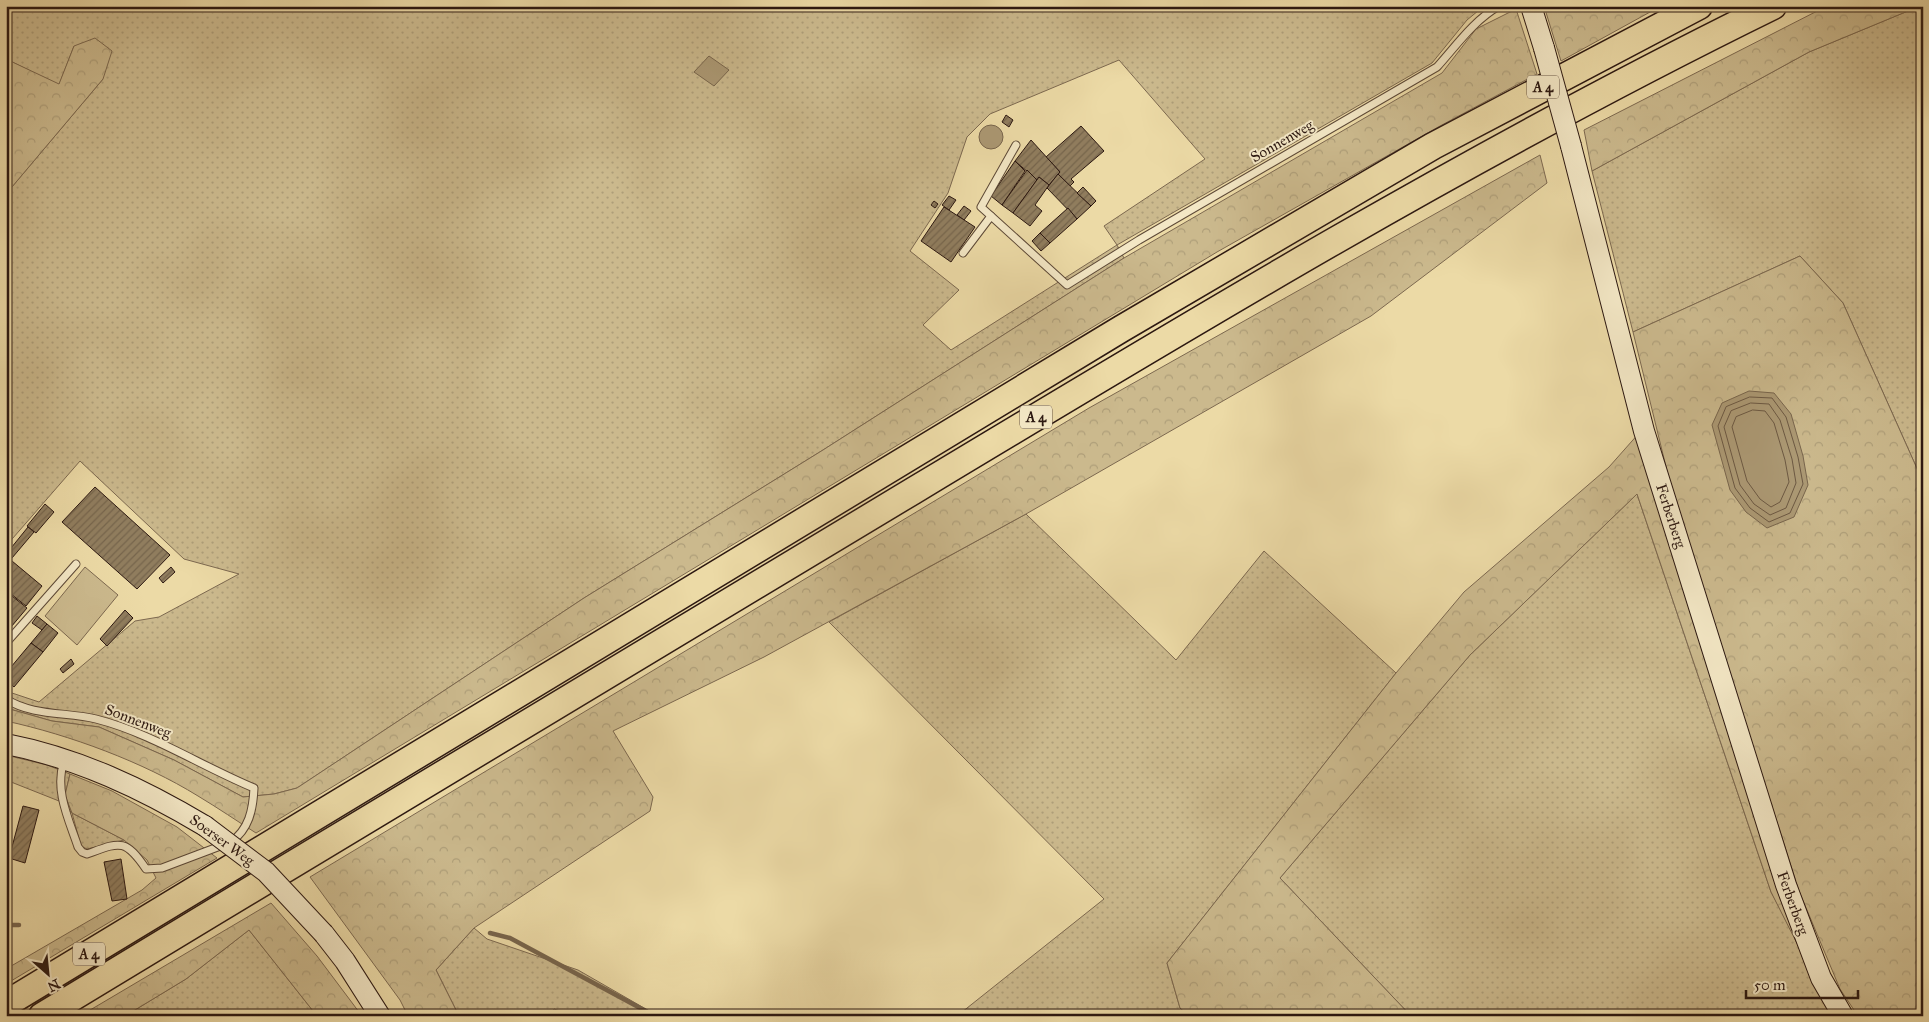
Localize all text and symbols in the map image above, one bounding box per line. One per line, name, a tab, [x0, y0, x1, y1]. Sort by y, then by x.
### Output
road number: A 4	[1527, 75, 1559, 98]
street label: Sonnenweg	[1247, 115, 1318, 166]
road number: A 4	[1020, 406, 1052, 428]
street label: Ferberberg	[1652, 482, 1690, 551]
street label: Sonnenweg	[102, 700, 175, 742]
street label: Soerser Weg	[186, 810, 259, 870]
street label: Ferberberg	[1773, 869, 1813, 938]
road number: A 4	[73, 942, 105, 966]
north arrow	[22, 950, 72, 1000]
scale bar	[1746, 967, 1859, 999]
text: N	[44, 975, 63, 995]
text: 50 m	[1754, 976, 1786, 994]

